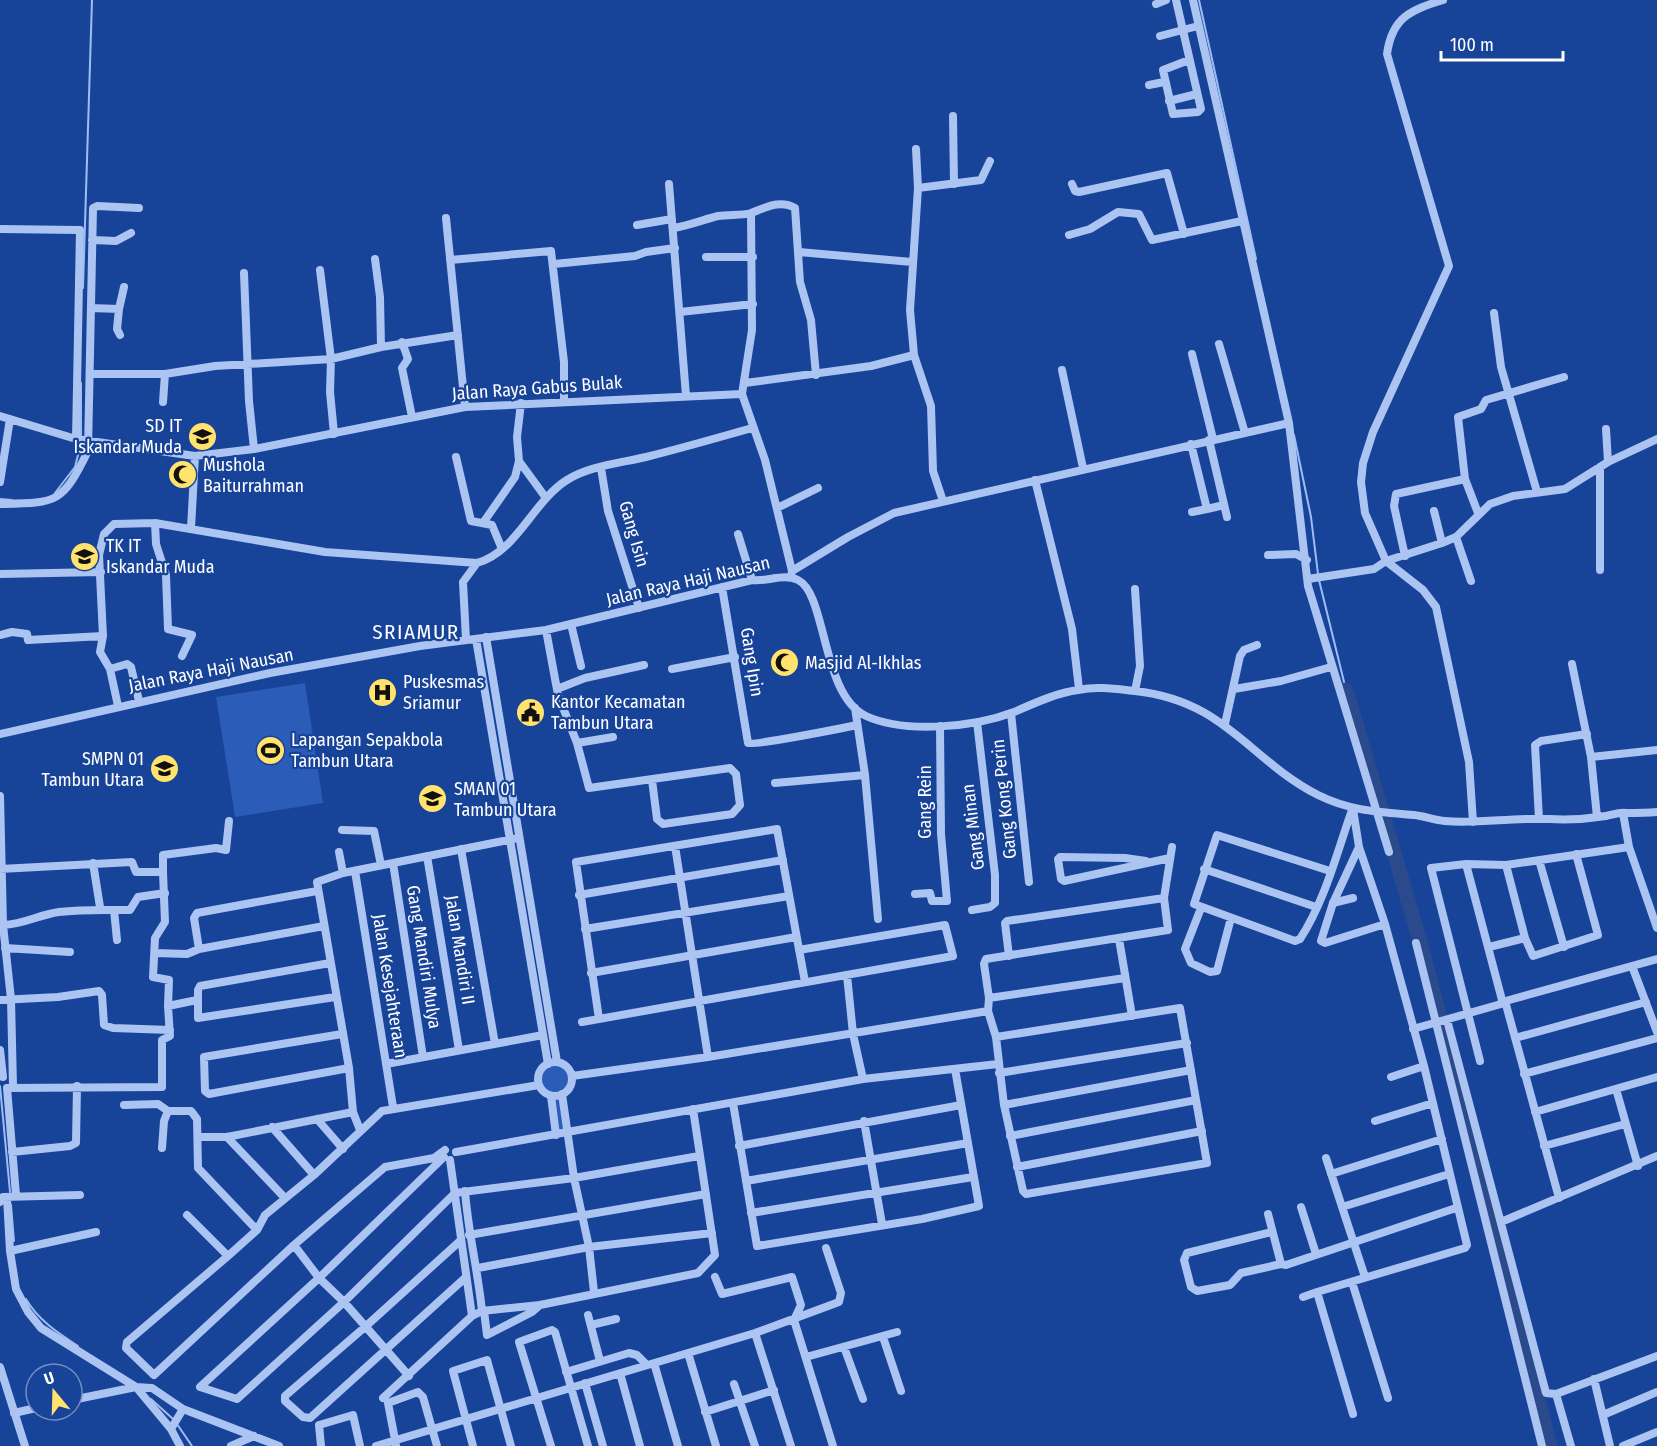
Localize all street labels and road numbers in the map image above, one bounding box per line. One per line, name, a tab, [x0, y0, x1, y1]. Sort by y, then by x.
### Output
street label: Jalan Raya Gabus Bulak	[451, 371, 624, 405]
street label: Gang Isin	[614, 498, 654, 570]
street label: Jalan Raya Haji Nausan	[604, 551, 772, 611]
street label: Gang Ipin	[736, 626, 768, 698]
street label: Jalan Raya Haji Nausan	[127, 643, 295, 697]
street label: Gang Kong Perin	[987, 738, 1021, 860]
street label: Gang Rein	[914, 765, 936, 839]
street label: Gang Minan	[957, 783, 989, 871]
street label: Gang Mandiri Mulya	[402, 884, 446, 1031]
street label: Jalan Mandiri II	[440, 894, 480, 1006]
street label: Jalan Kesejahteraan	[368, 912, 412, 1060]

